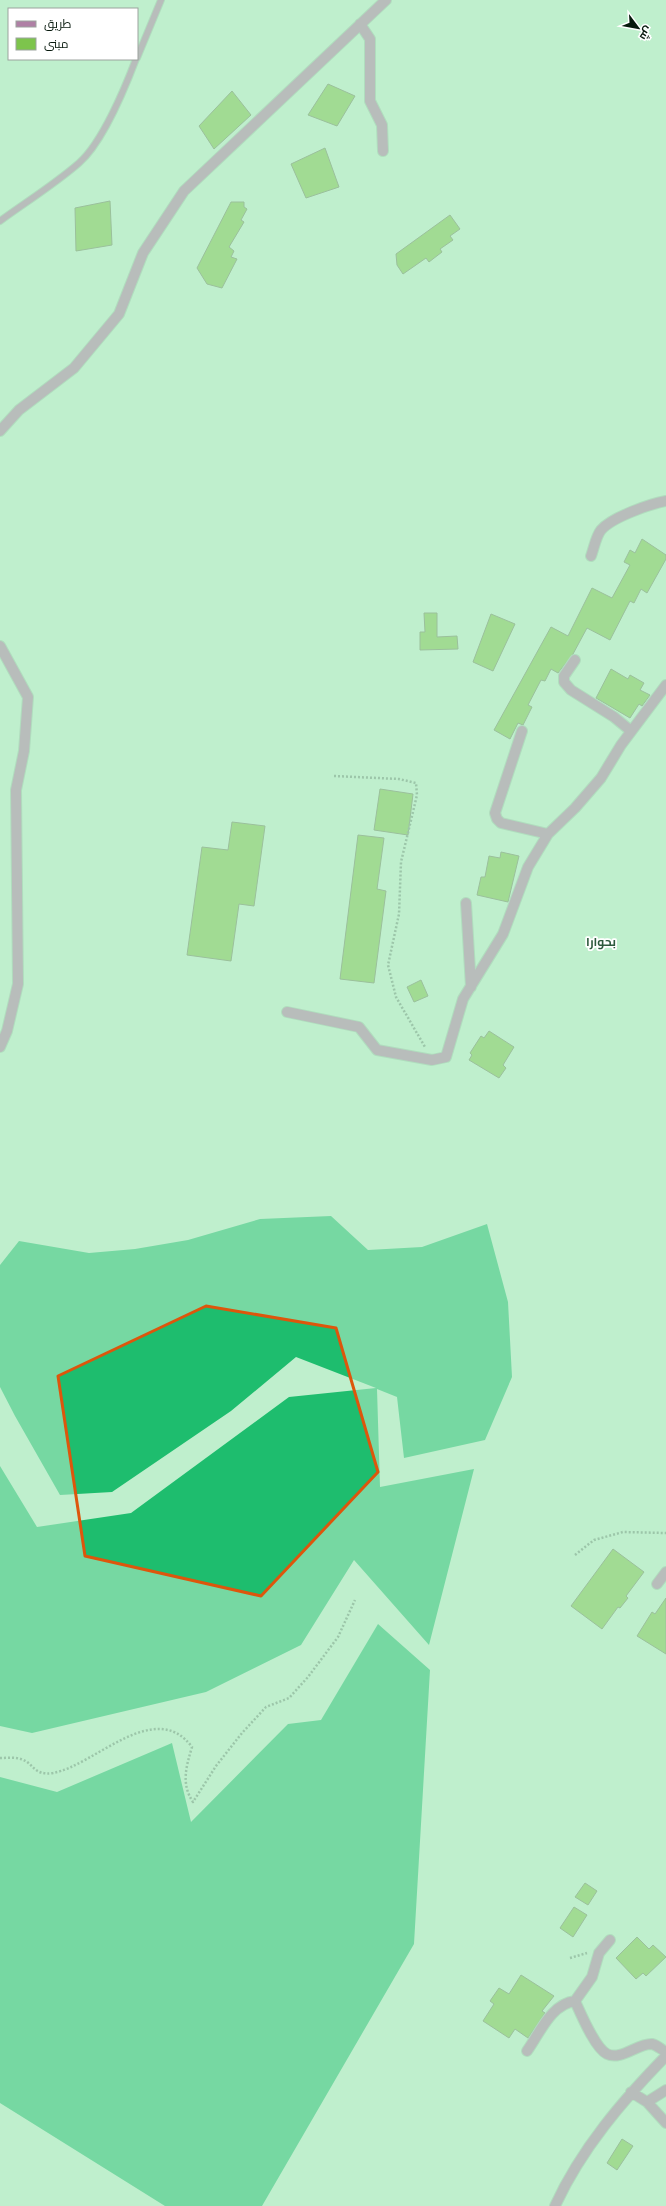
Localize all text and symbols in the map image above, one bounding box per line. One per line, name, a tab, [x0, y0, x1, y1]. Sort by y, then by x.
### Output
legend	[8, 8, 138, 60]
north arrow	[618, 8, 658, 48]
text: طريق	[44, 15, 72, 32]
text: ش	[637, 24, 657, 44]
text: مبنى	[44, 35, 69, 52]
district label: بحوارا	[586, 933, 616, 950]

